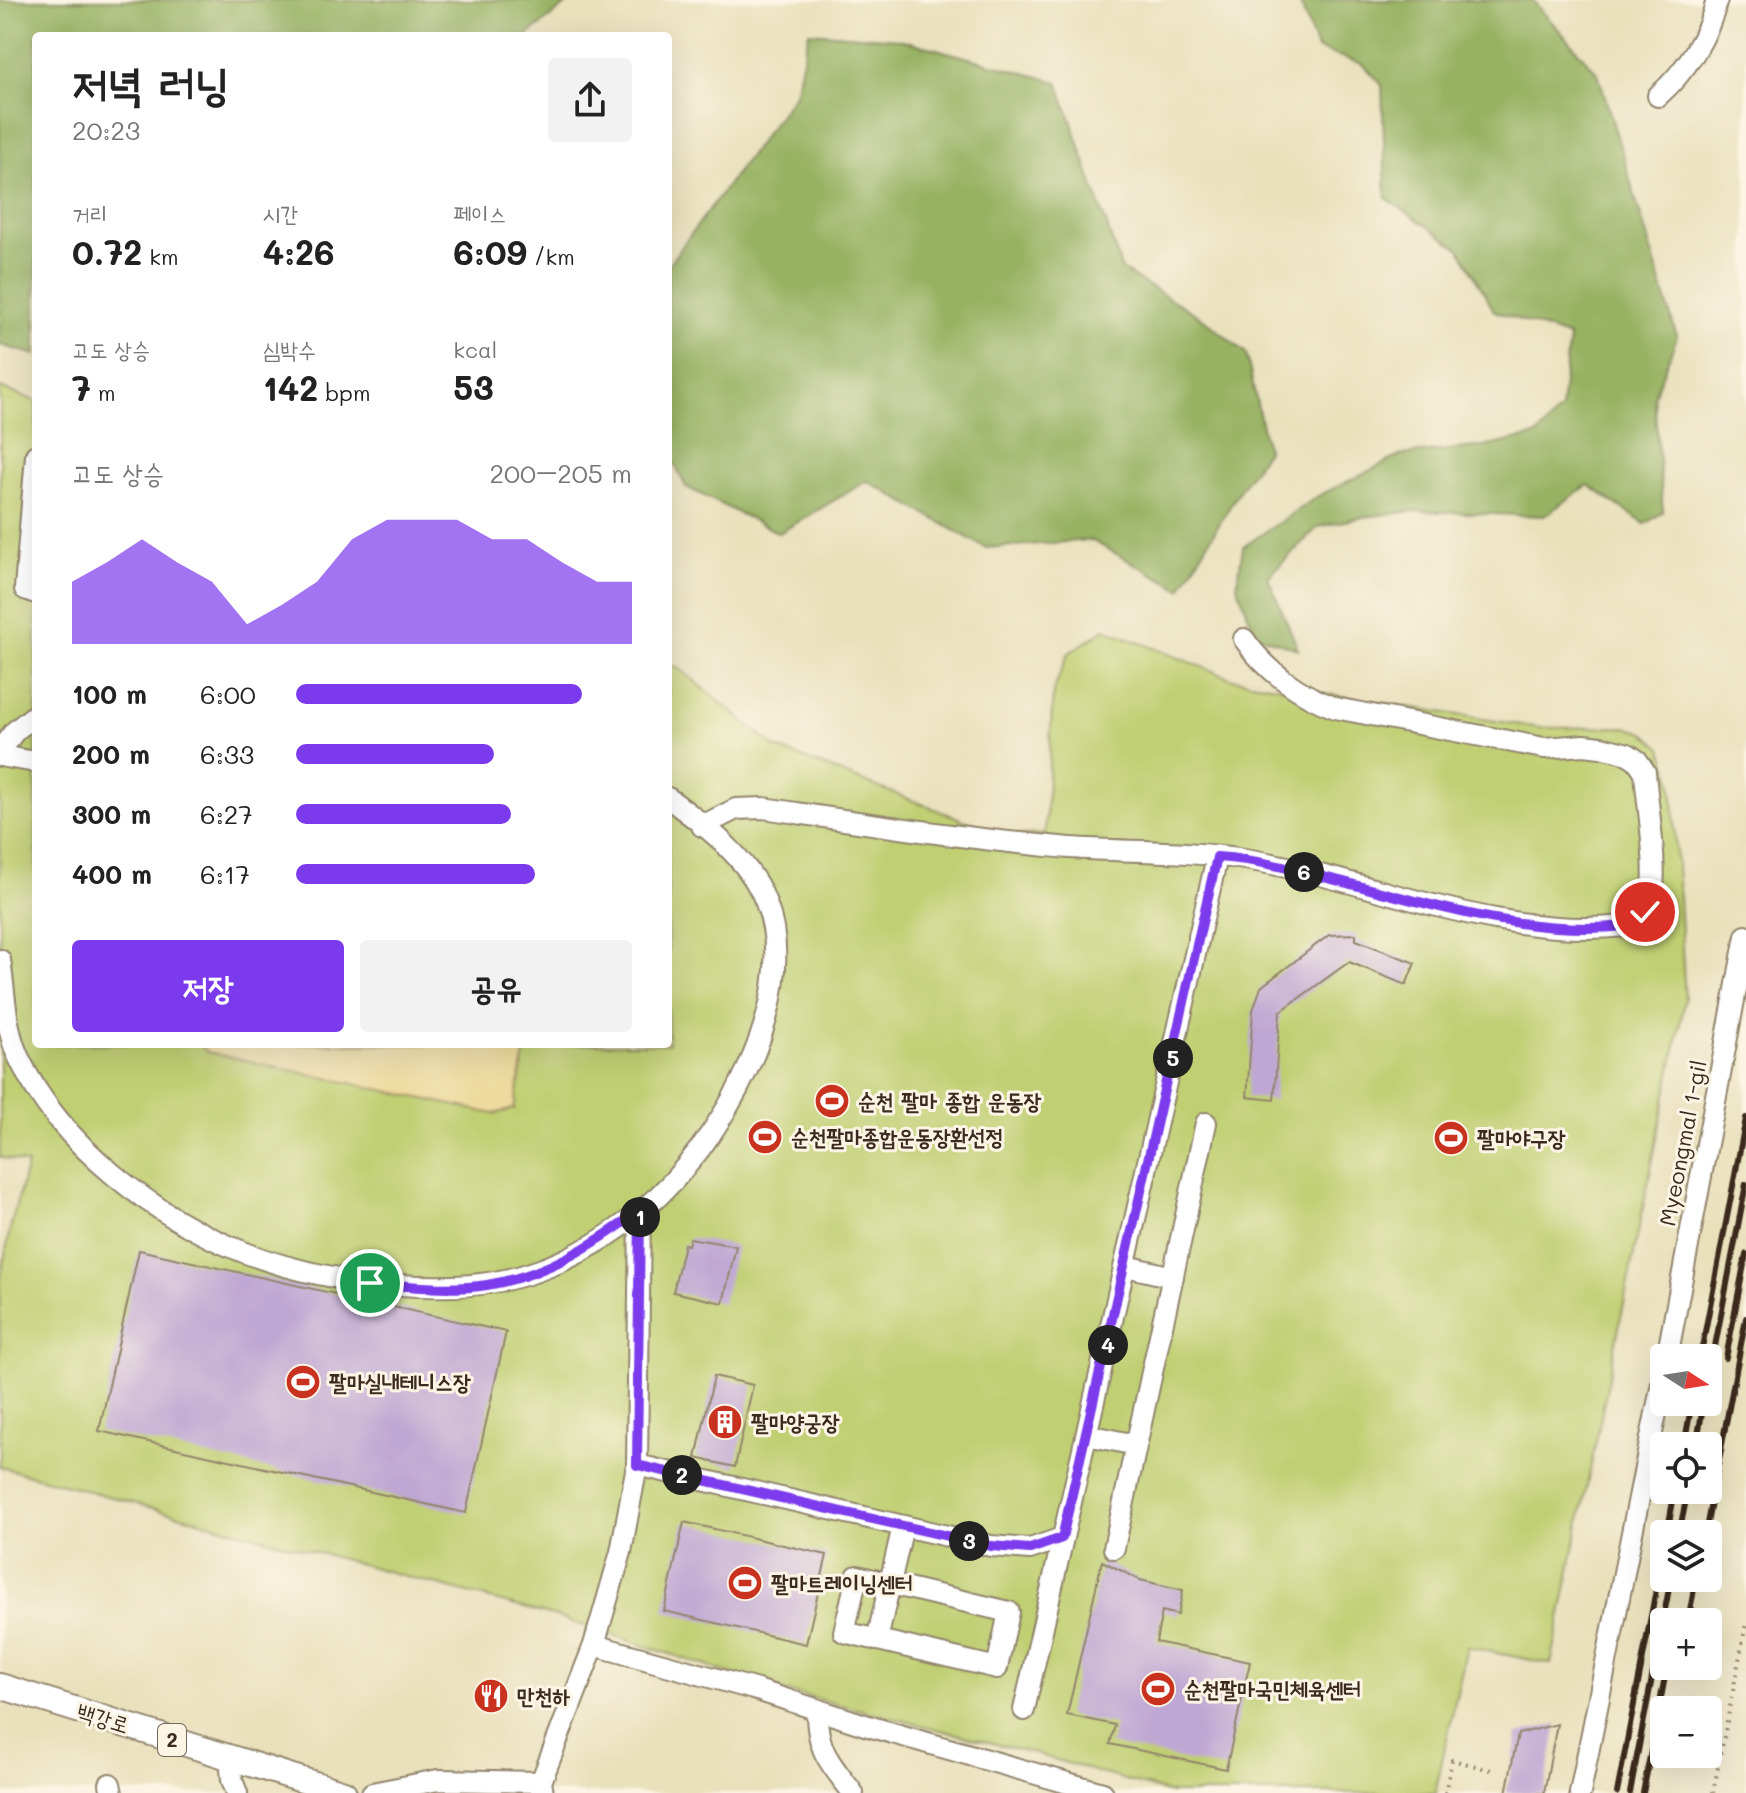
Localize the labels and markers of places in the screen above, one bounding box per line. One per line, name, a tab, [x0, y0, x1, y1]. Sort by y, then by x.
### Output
pin: 6	[1284, 852, 1324, 892]
pin	[1611, 878, 1679, 946]
pin: 5	[1153, 1038, 1193, 1078]
sports icon: 순천 팔마 종합 운동장	[813, 1082, 851, 1120]
place label: 순천 팔마 종합 운동장	[858, 1086, 1041, 1115]
sports icon: 순천팔마종합운동장환선정	[746, 1118, 784, 1156]
sports icon: 팔마야구장	[1432, 1119, 1470, 1157]
place label: 순천팔마종합운동장환선정	[791, 1122, 1003, 1151]
place label: 팔마야구장	[1477, 1123, 1566, 1152]
pin: 1	[620, 1197, 660, 1237]
pin	[336, 1249, 404, 1317]
pin: 4	[1088, 1325, 1128, 1365]
sports icon: 팔마실내테니스장	[284, 1363, 322, 1401]
place label: 팔마실내테니스장	[329, 1367, 471, 1396]
building icon: 팔마양궁장	[706, 1403, 744, 1441]
place label: 팔마양궁장	[751, 1407, 840, 1436]
pin: 2	[662, 1455, 702, 1495]
pin: 3	[949, 1521, 989, 1561]
sports icon: 팔마트레이닝센터	[726, 1564, 764, 1602]
place label: 팔마트레이닝센터	[771, 1568, 913, 1597]
sports icon: 순천팔마국민체육센터	[1139, 1670, 1177, 1708]
place label: 순천팔마국민체육센터	[1184, 1674, 1361, 1703]
restaurant icon: 만천하	[472, 1677, 510, 1715]
place label: 만천하	[517, 1681, 570, 1710]

